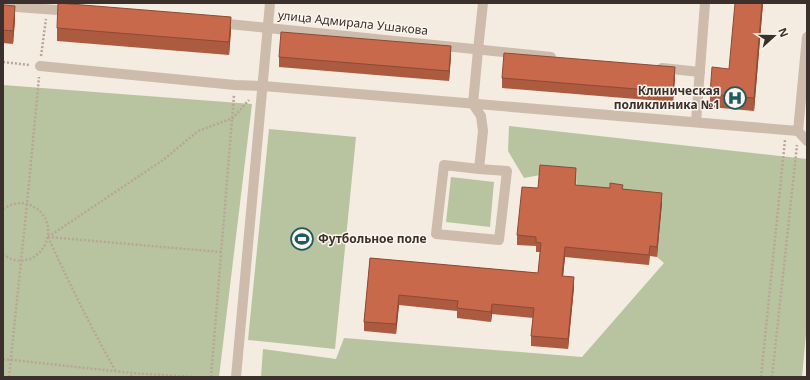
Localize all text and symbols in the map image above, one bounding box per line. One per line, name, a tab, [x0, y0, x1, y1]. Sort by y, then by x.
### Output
street label: улица Адмирала Ушакова	[277, 6, 429, 39]
north arrow	[754, 16, 794, 56]
text: N	[775, 25, 792, 39]
place label: Клиническая поликлиника №1	[614, 82, 720, 113]
hospital icon: Клиническая поликлиника №1	[722, 85, 748, 111]
sports icon: Футбольное поле	[289, 226, 315, 252]
place label: Футбольное поле	[318, 230, 426, 247]

